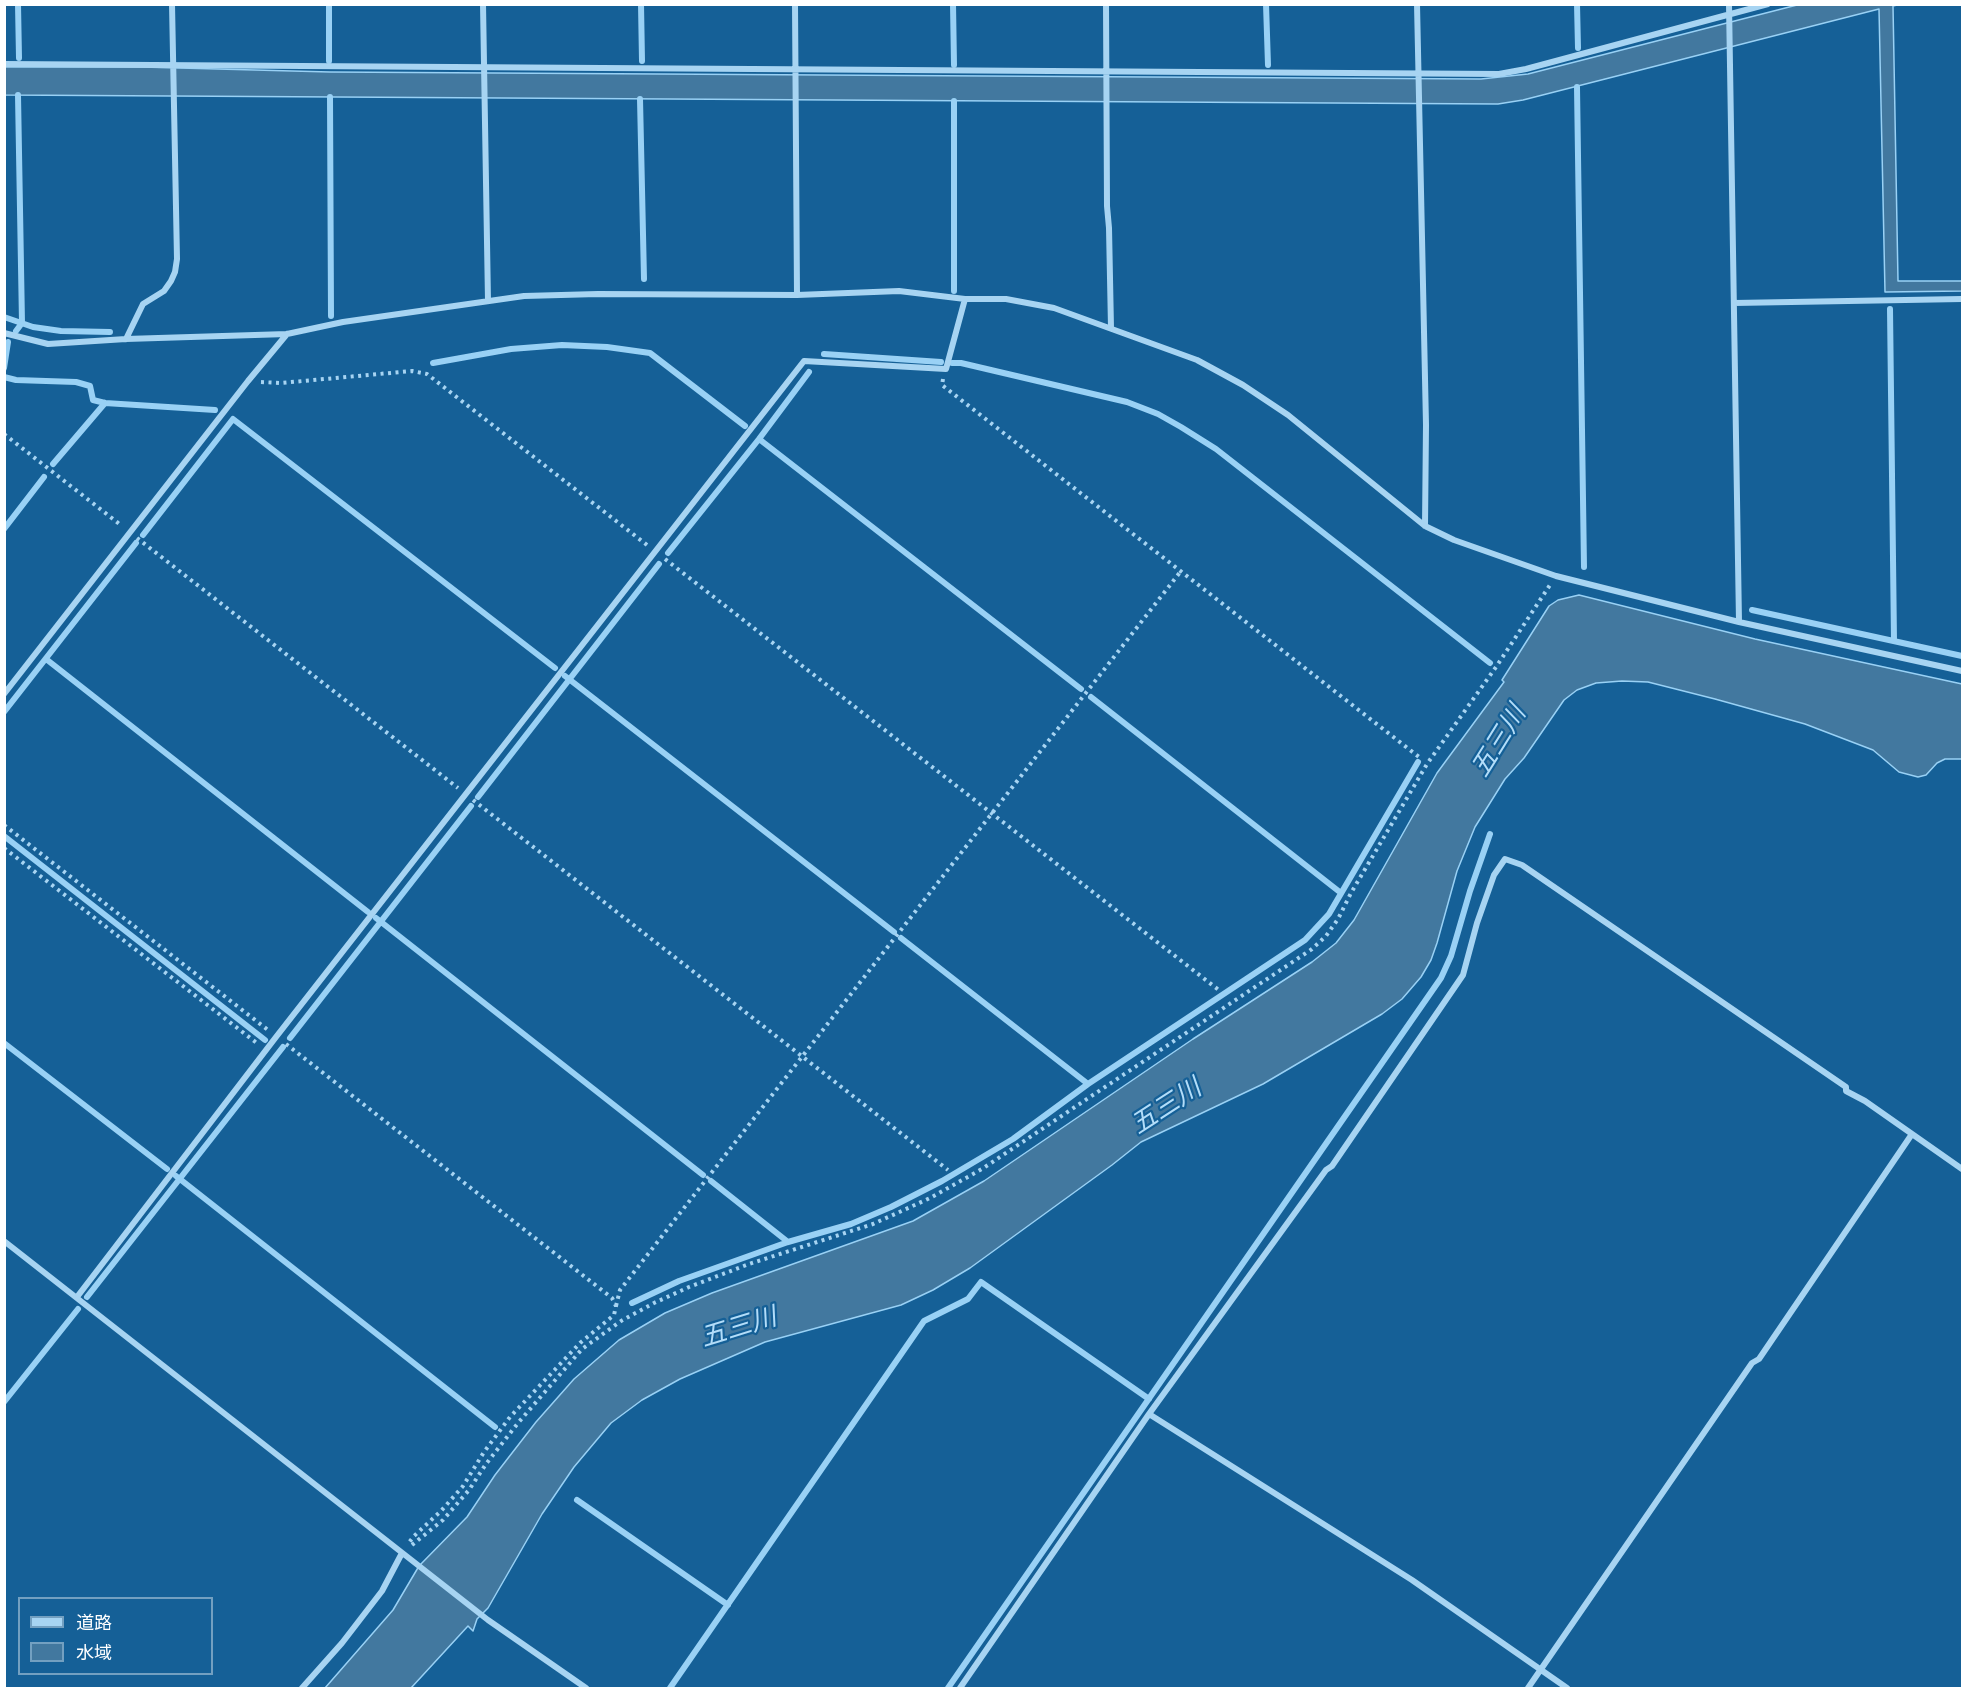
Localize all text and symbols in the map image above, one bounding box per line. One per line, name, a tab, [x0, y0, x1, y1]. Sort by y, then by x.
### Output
water label: 五三川	[1466, 701, 1534, 783]
water label: 五三川	[1126, 1074, 1208, 1142]
water label: 五三川	[697, 1303, 781, 1355]
legend	[18, 1597, 213, 1675]
text: 道路	[76, 1610, 112, 1636]
text: 水域	[76, 1640, 112, 1666]

